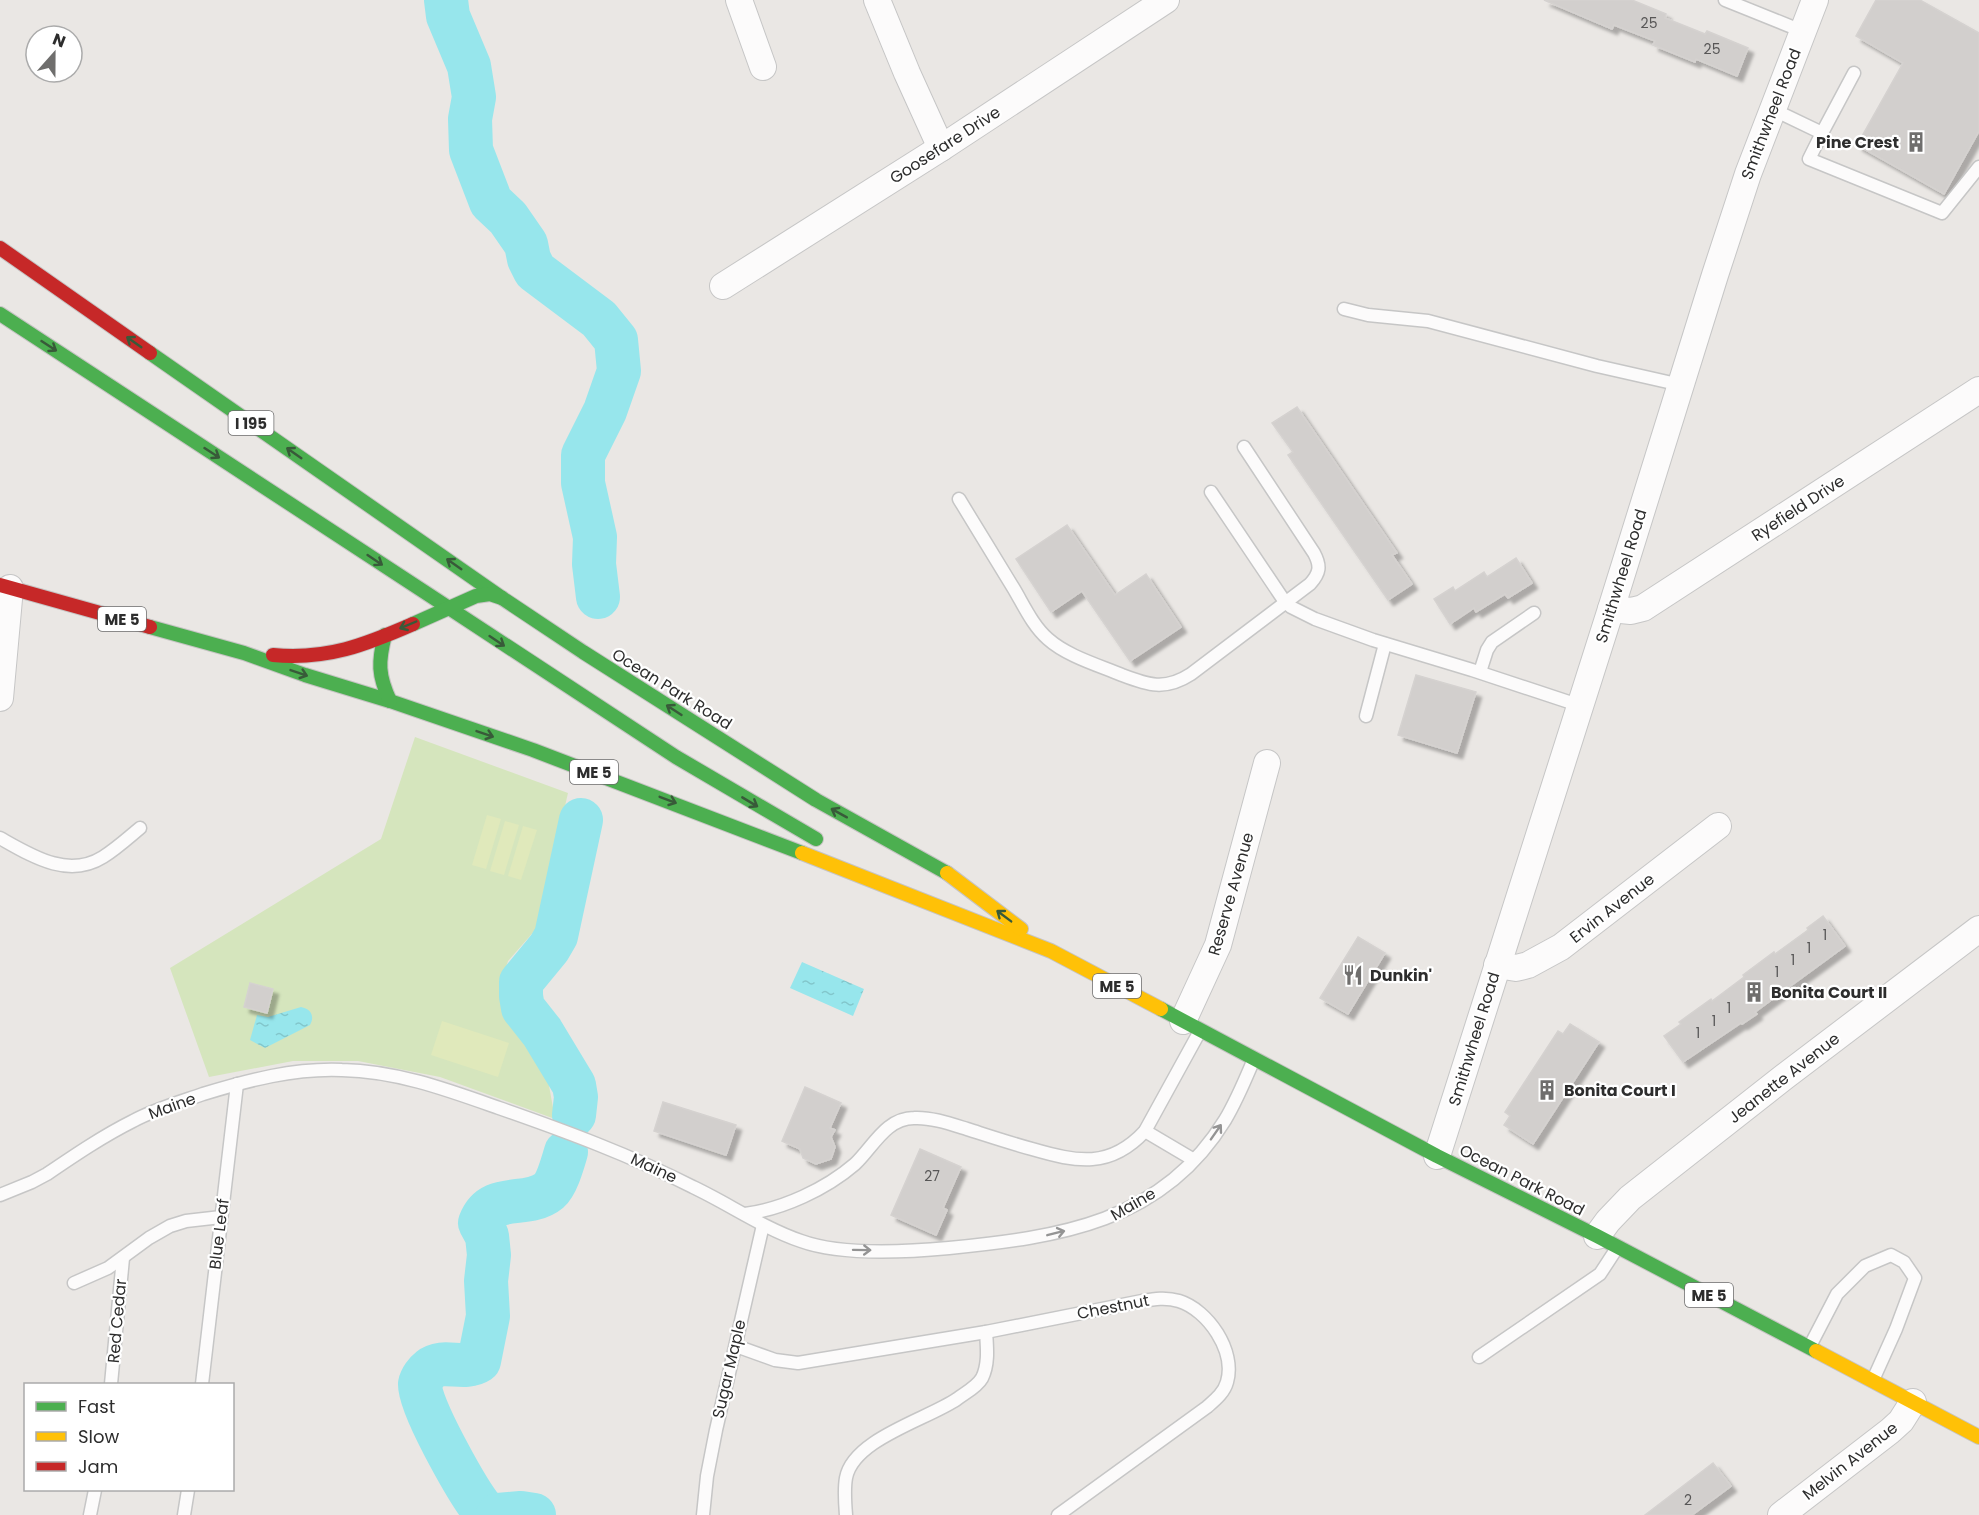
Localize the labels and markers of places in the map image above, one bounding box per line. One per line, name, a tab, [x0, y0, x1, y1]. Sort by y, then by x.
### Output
building icon: Pine Crest	[1904, 130, 1928, 154]
place label: Pine Crest	[1816, 131, 1899, 154]
restaurant icon: Dunkin'	[1341, 963, 1365, 987]
place label: Dunkin'	[1370, 964, 1432, 987]
building icon: Bonita Court II	[1742, 980, 1766, 1004]
place label: Bonita Court II	[1771, 981, 1887, 1004]
building icon: Bonita Court I	[1535, 1078, 1559, 1102]
place label: Bonita Court I	[1564, 1079, 1676, 1102]

